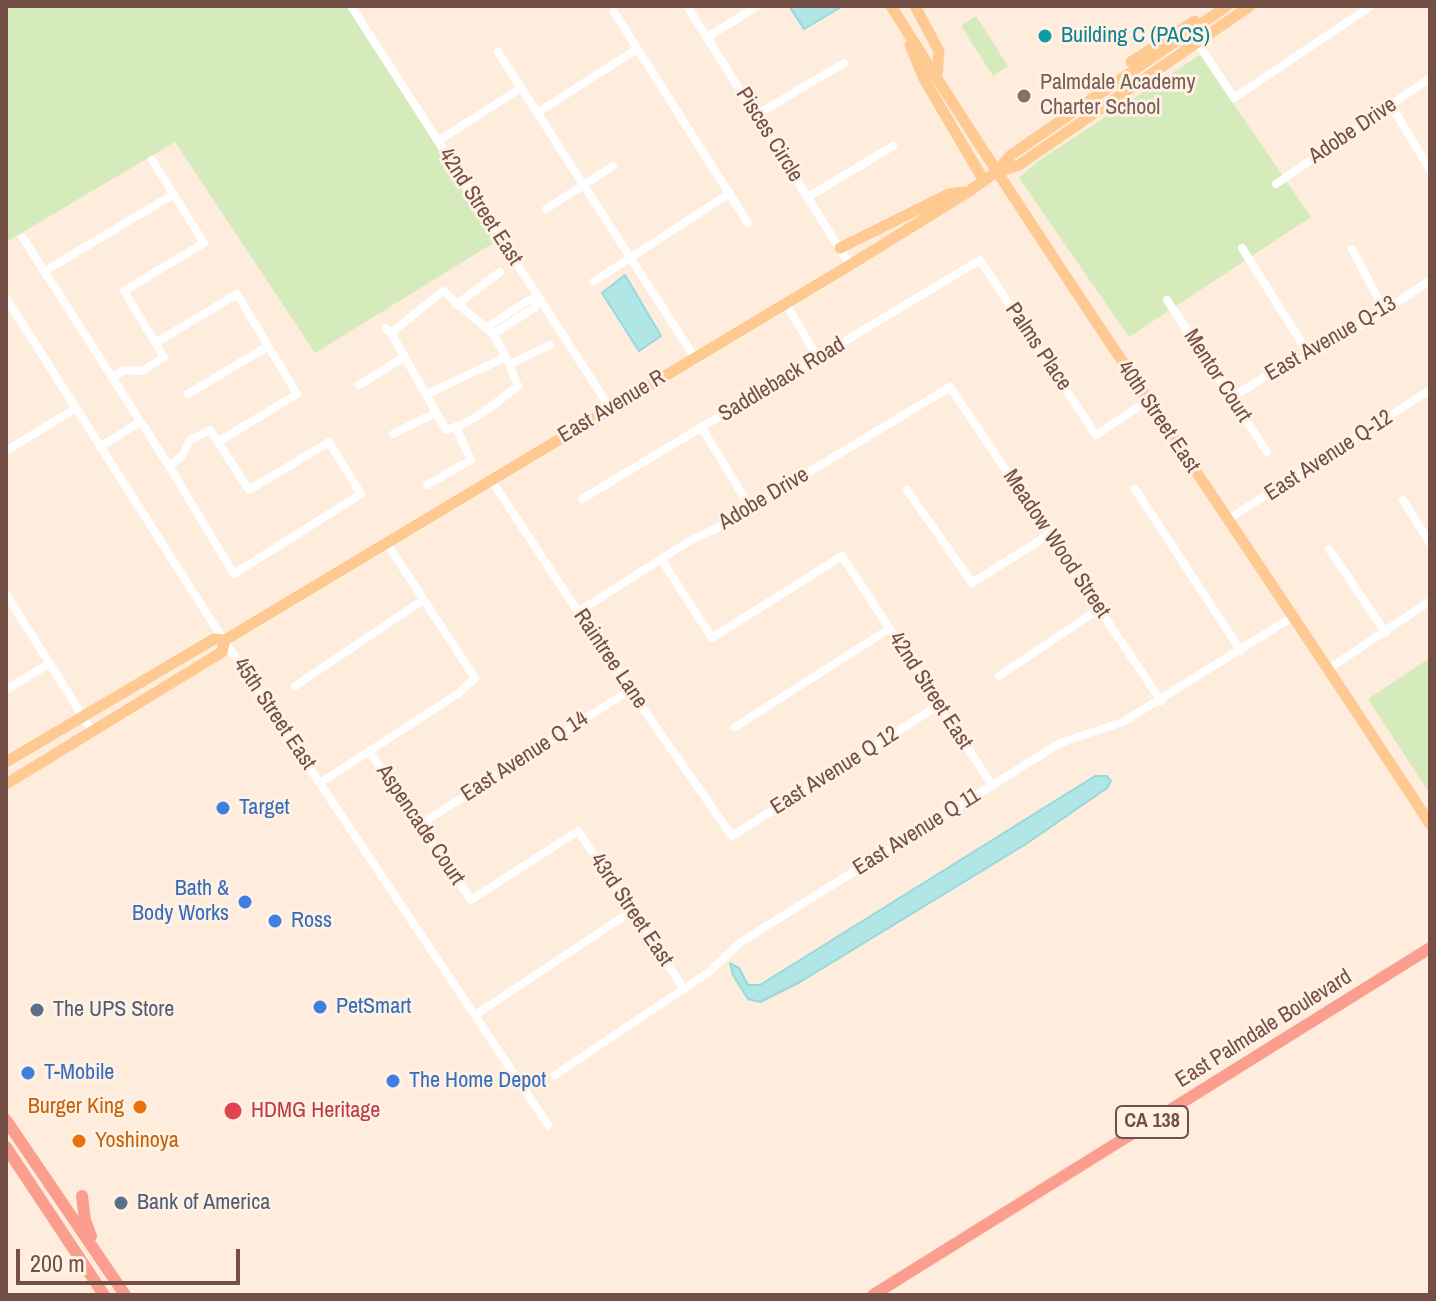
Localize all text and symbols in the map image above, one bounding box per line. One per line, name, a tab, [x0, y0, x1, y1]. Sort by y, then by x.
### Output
place label: Building C (PACS)	[1061, 23, 1210, 49]
marker: Building C (PACS)	[1036, 27, 1054, 45]
place label: Palmdale Academy Charter School	[1040, 70, 1195, 122]
street label: Pisces Circle	[730, 83, 808, 187]
marker: Palmdale Academy Charter School	[1015, 87, 1033, 105]
street label: Adobe Drive	[1304, 92, 1402, 170]
street label: 42nd Street East	[432, 143, 528, 271]
street label: East Avenue Q-13	[1261, 291, 1401, 387]
street label: Palms Place	[999, 298, 1077, 396]
street label: Mentor Court	[1177, 325, 1257, 427]
street label: Saddleback Road	[714, 332, 850, 428]
street label: 40th Street East	[1111, 356, 1205, 478]
street label: East Avenue R	[554, 365, 670, 449]
street label: East Avenue Q-12	[1260, 405, 1398, 507]
street label: Adobe Drive	[714, 462, 814, 536]
street label: Meadow Wood Street	[997, 465, 1115, 623]
street label: Raintree Lane	[567, 604, 653, 714]
street label: 42nd Street East	[882, 627, 978, 755]
street label: 45th Street East	[227, 653, 321, 775]
street label: East Avenue Q 14	[457, 706, 593, 808]
street label: East Avenue Q 12	[766, 721, 904, 821]
street label: Aspencade Court	[370, 760, 470, 890]
street label: East Avenue Q 11	[849, 782, 985, 882]
place label: Target	[239, 795, 289, 821]
marker: Target	[214, 799, 232, 817]
street label: 43rd Street East	[584, 849, 678, 971]
place label: Bath & Body Works	[132, 876, 229, 928]
marker: Bath & Body Works	[236, 893, 254, 911]
place label: Ross	[291, 908, 332, 934]
marker: Ross	[266, 912, 284, 930]
street label: East Palmdale Boulevard	[1171, 964, 1357, 1094]
place label: PetSmart	[336, 994, 411, 1020]
place label: The UPS Store	[53, 997, 174, 1023]
marker: PetSmart	[311, 998, 329, 1016]
marker: The UPS Store	[28, 1001, 46, 1019]
place label: T-Mobile	[44, 1060, 114, 1086]
marker: T-Mobile	[19, 1064, 37, 1082]
place label: The Home Depot	[409, 1068, 546, 1094]
marker: The Home Depot	[384, 1072, 402, 1090]
place label: Burger King	[28, 1094, 124, 1120]
marker: Burger King	[131, 1098, 149, 1116]
place label: HDMG Heritage	[251, 1098, 380, 1124]
marker: HDMG Heritage	[222, 1100, 244, 1122]
road number: CA 138	[1116, 1106, 1188, 1138]
place label: Yoshinoya	[95, 1128, 179, 1154]
marker: Yoshinoya	[70, 1132, 88, 1150]
place label: Bank of America	[137, 1190, 270, 1216]
marker: Bank of America	[112, 1194, 130, 1212]
scale bar	[20, 1233, 244, 1283]
text: 200 m	[30, 1247, 85, 1279]

